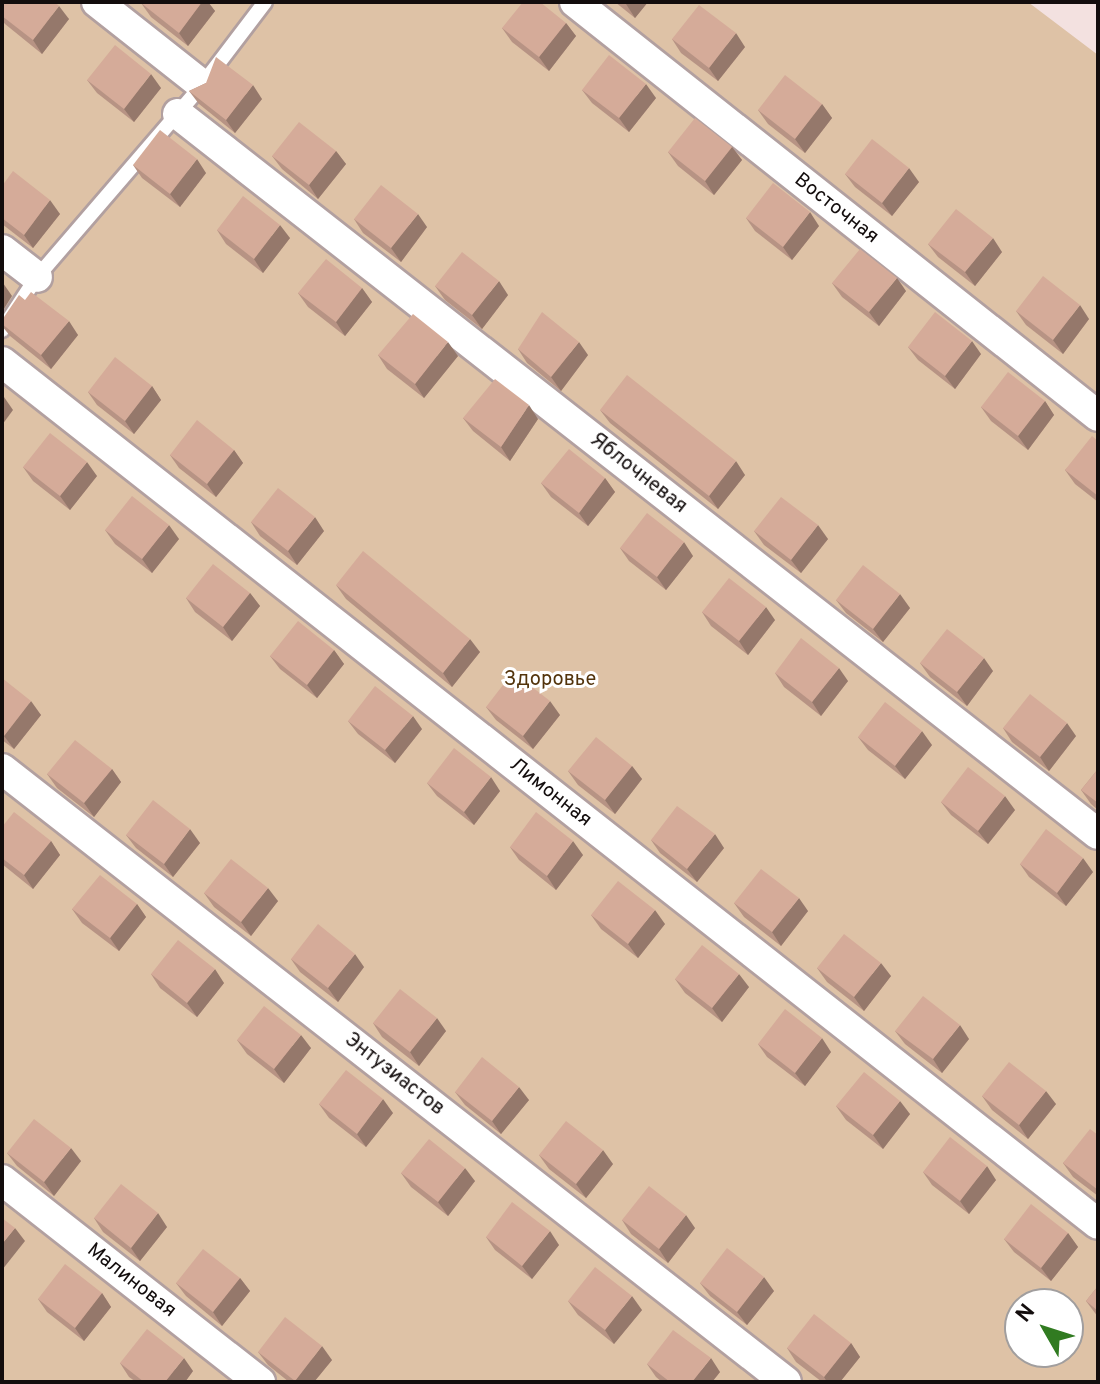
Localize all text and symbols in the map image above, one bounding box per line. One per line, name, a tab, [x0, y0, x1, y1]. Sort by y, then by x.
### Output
street label: Восточная	[789, 169, 883, 249]
street label: Яблочневая	[585, 429, 691, 519]
park label: Здоровье	[504, 668, 596, 692]
street label: Лимонная	[504, 753, 596, 833]
street label: Энтузиастов	[339, 1029, 449, 1121]
street label: Малиновая	[82, 1239, 180, 1323]
north arrow	[1004, 1288, 1084, 1368]
text: N	[1011, 1299, 1042, 1328]

